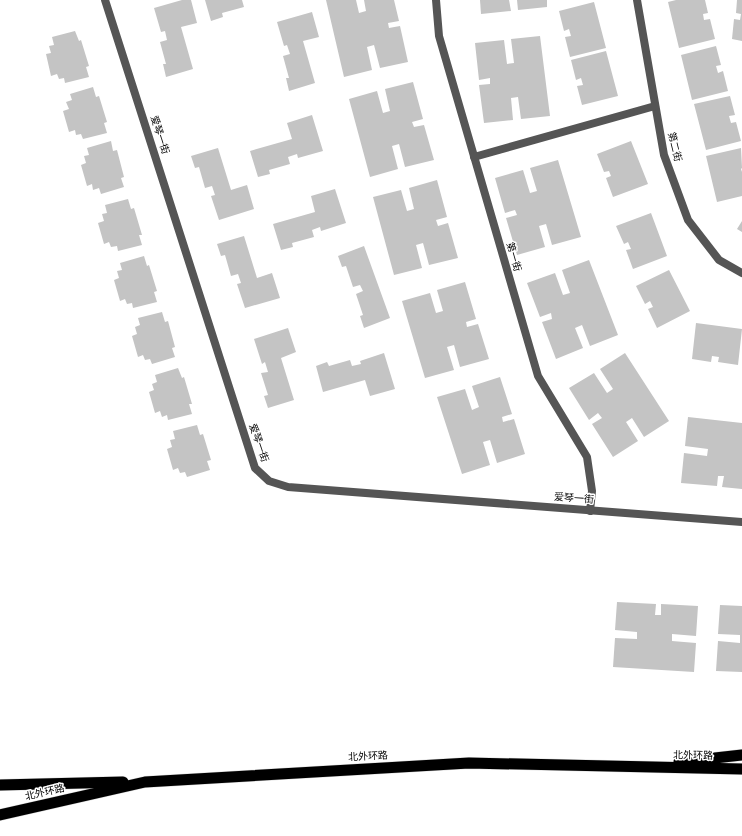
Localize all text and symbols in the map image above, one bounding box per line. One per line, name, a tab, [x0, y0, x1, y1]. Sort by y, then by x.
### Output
street label: 爱琴一街	[147, 114, 171, 156]
street label: 第二街	[664, 131, 684, 163]
street label: 第一街	[503, 241, 523, 273]
street label: 爱琴一街	[245, 422, 271, 464]
street label: 爱琴一街	[554, 491, 594, 507]
street label: 北外环路	[348, 749, 388, 765]
street label: 北外环路	[673, 749, 713, 763]
street label: 北外环路	[24, 782, 66, 804]

